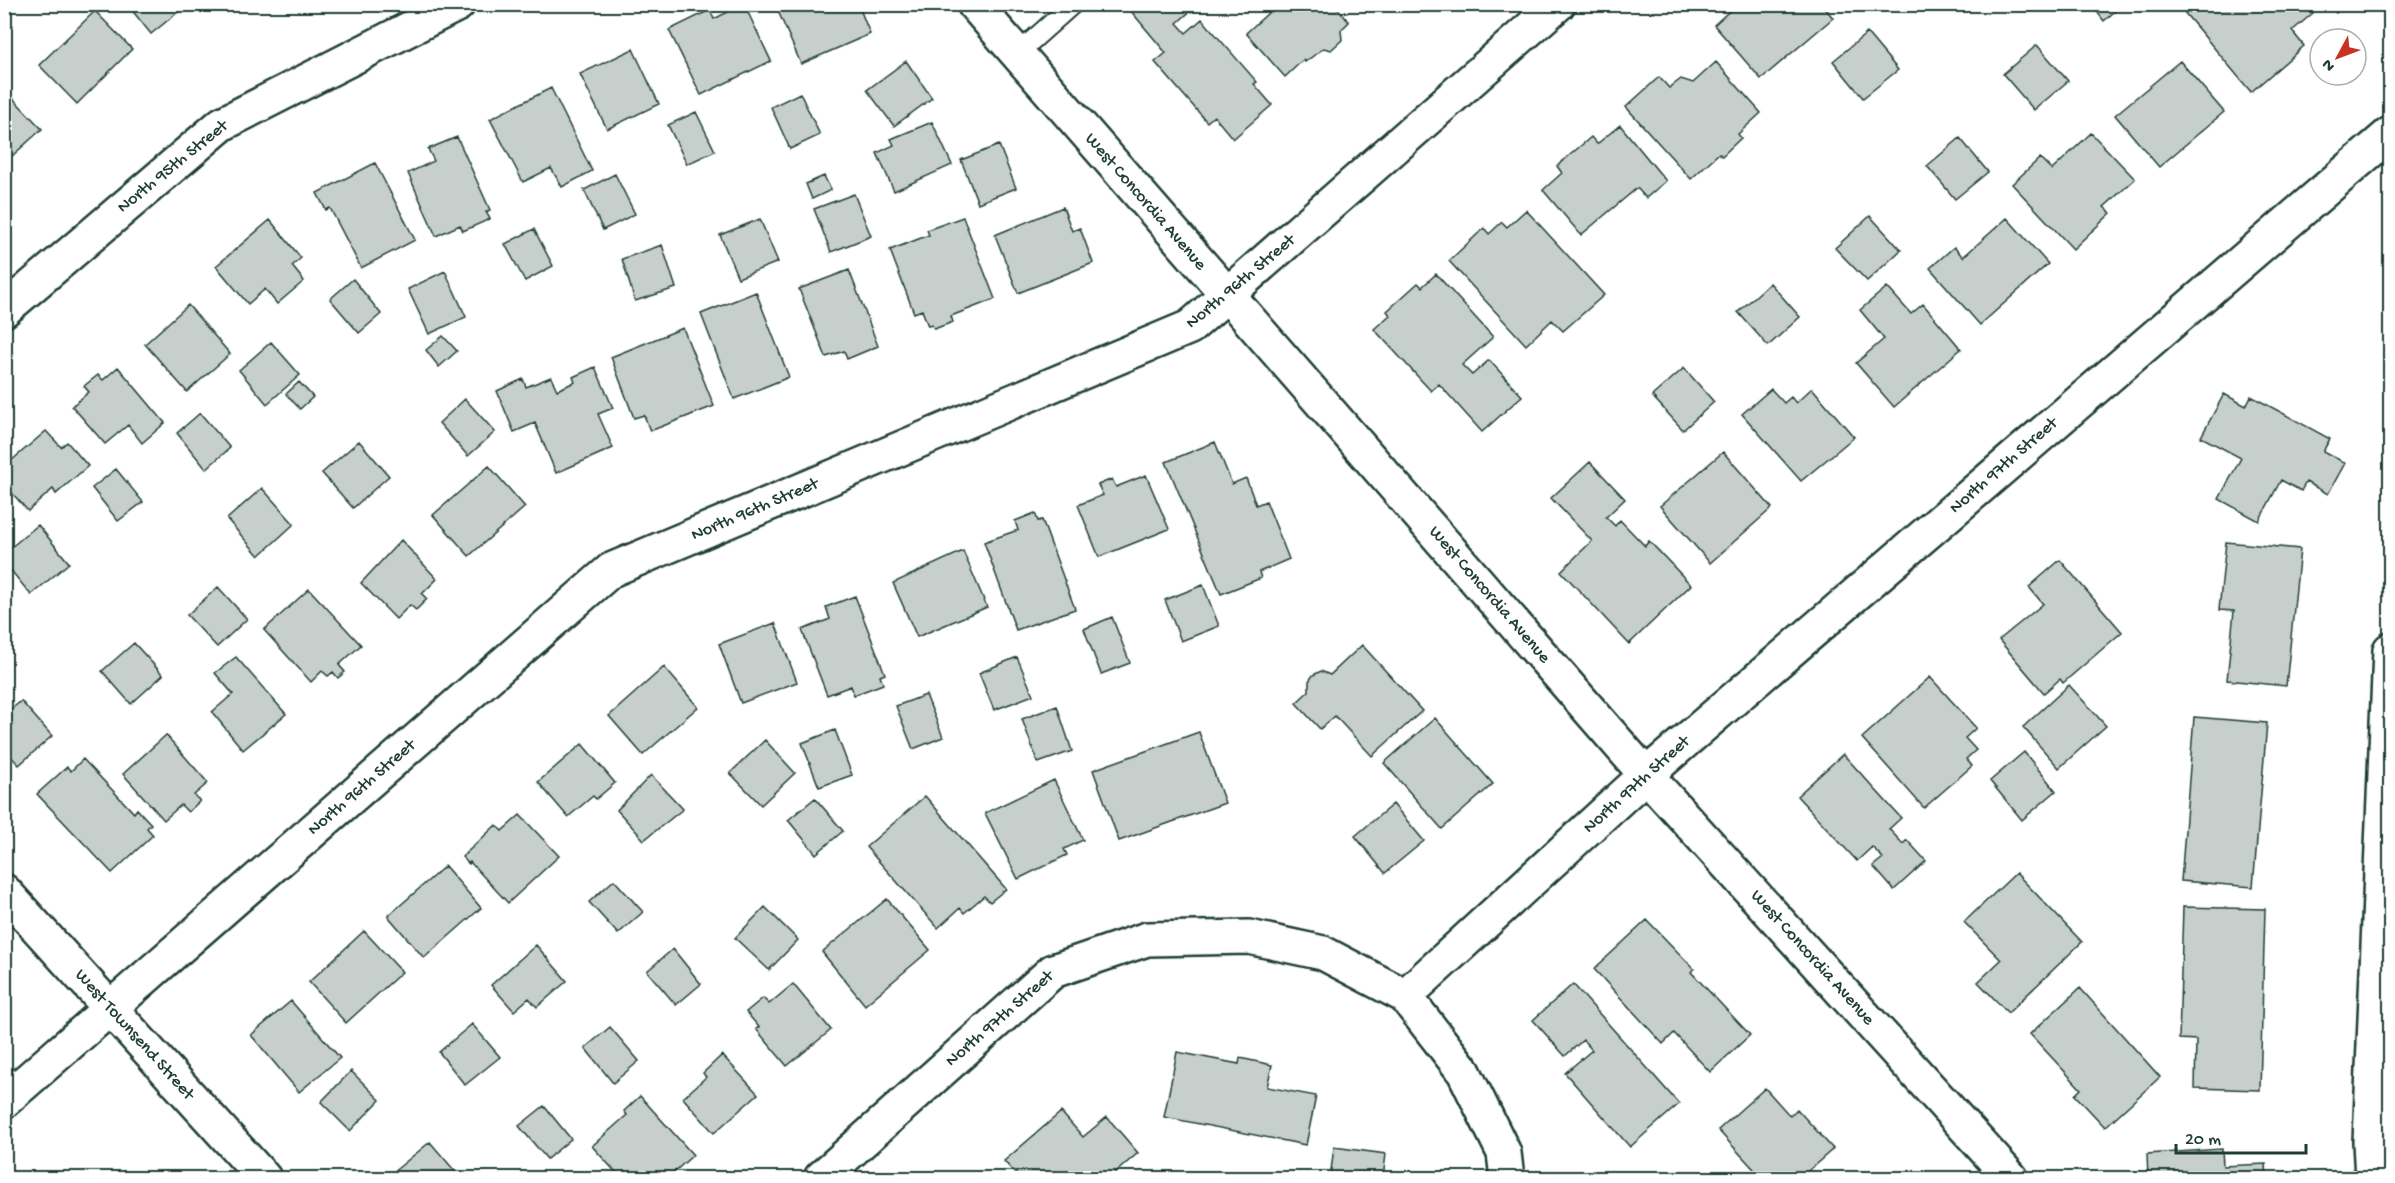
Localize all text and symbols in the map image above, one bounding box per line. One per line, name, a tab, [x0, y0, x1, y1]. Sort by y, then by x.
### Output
north arrow	[2308, 27, 2368, 87]
text: N	[2318, 54, 2340, 75]
street label: North 95th Street	[113, 115, 234, 218]
street label: West Concordia Avenue	[1080, 129, 1211, 276]
street label: North 96th Street	[1182, 229, 1301, 334]
street label: North 97th Street	[1946, 412, 2064, 519]
street label: North 96th Street	[688, 473, 823, 546]
street label: West Concordia Avenue	[1424, 522, 1555, 669]
street label: North 97th Street	[1579, 730, 1696, 838]
street label: North 96th Street	[304, 734, 422, 841]
street label: West Concordia Avenue	[1746, 886, 1879, 1031]
street label: West Townsend Street	[70, 965, 199, 1106]
street label: North 97th Street	[942, 965, 1060, 1072]
scale bar	[2176, 1117, 2306, 1155]
text: 20 m	[2185, 1130, 2221, 1151]

